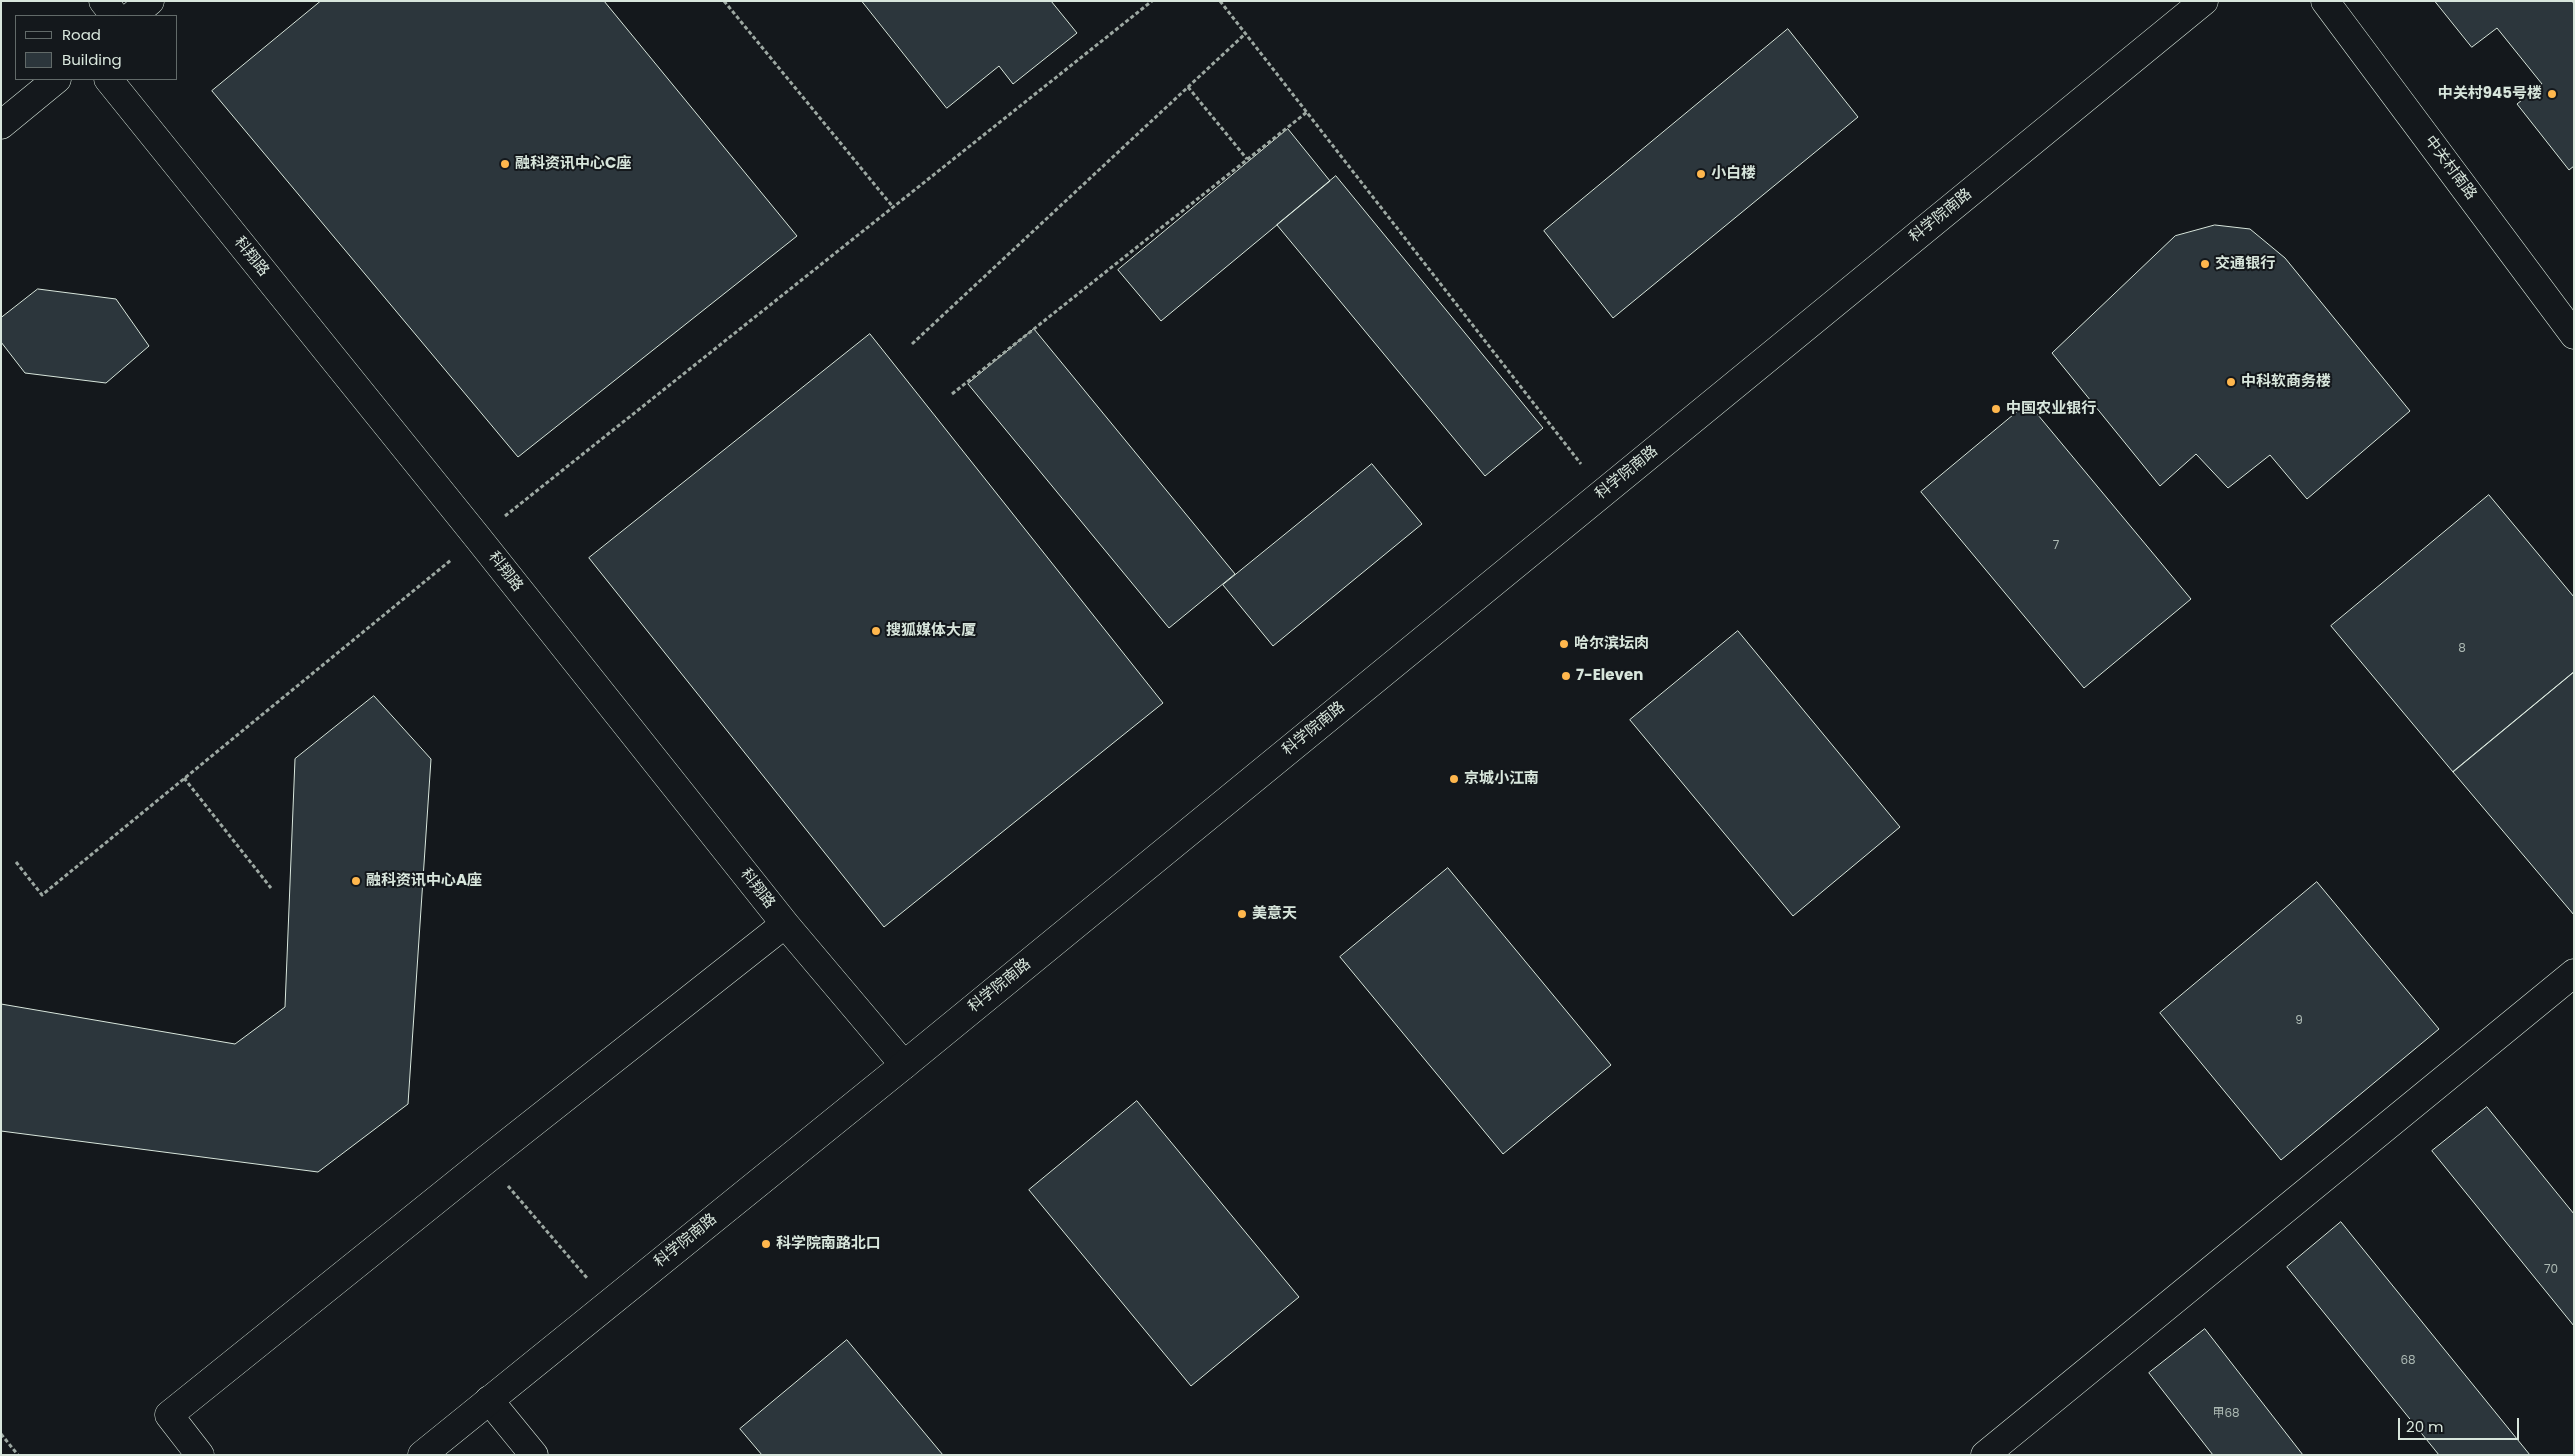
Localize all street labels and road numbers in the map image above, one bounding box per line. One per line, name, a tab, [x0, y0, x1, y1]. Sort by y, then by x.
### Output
street label: 中关村南路	[2420, 133, 2480, 203]
street label: 科学院南路	[1906, 185, 1976, 247]
street label: 科翔路	[230, 234, 272, 280]
street label: 科学院南路	[1592, 442, 1662, 504]
street label: 科翔路	[484, 549, 526, 595]
street label: 科学院南路	[1279, 698, 1349, 760]
street label: 科翔路	[736, 866, 778, 912]
street label: 科学院南路	[965, 955, 1035, 1017]
street label: 科学院南路	[651, 1210, 721, 1272]

